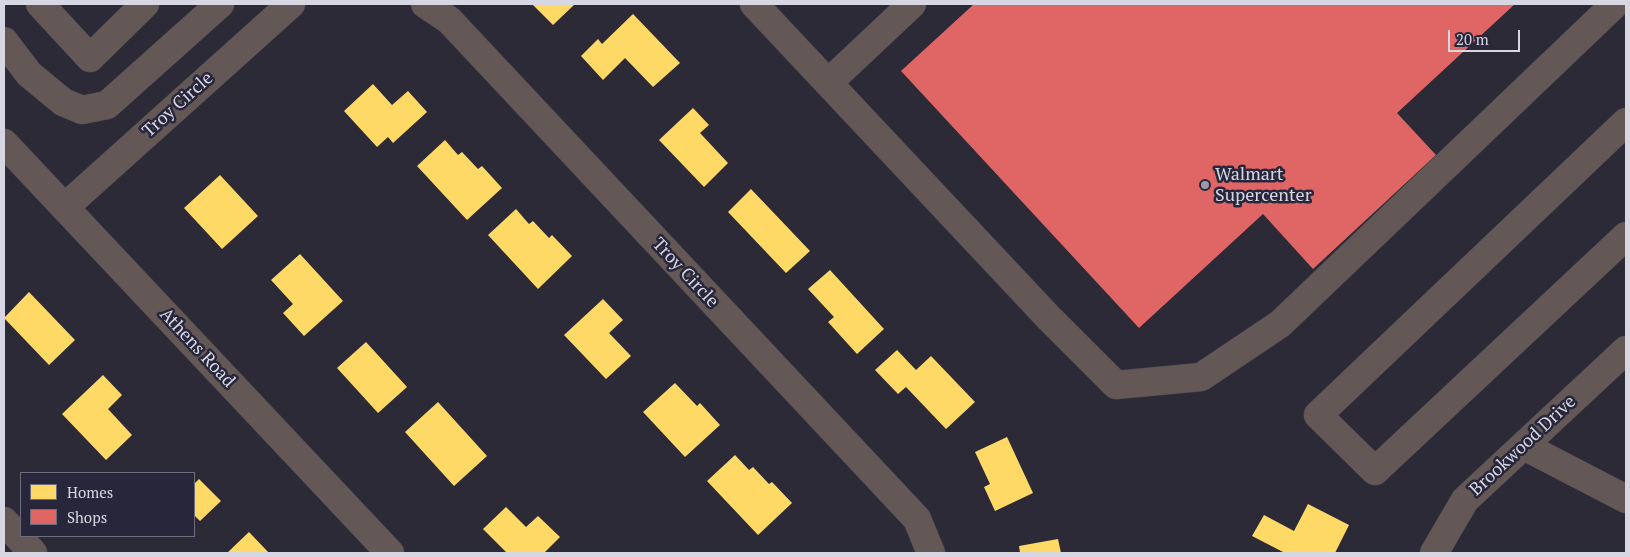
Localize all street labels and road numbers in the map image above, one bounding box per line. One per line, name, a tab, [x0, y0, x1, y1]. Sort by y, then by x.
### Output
street label: Troy Circle	[138, 68, 218, 142]
street label: Troy Circle	[647, 234, 723, 312]
street label: Athens Road	[155, 304, 239, 392]
street label: Brookwood Drive	[1465, 391, 1581, 501]

